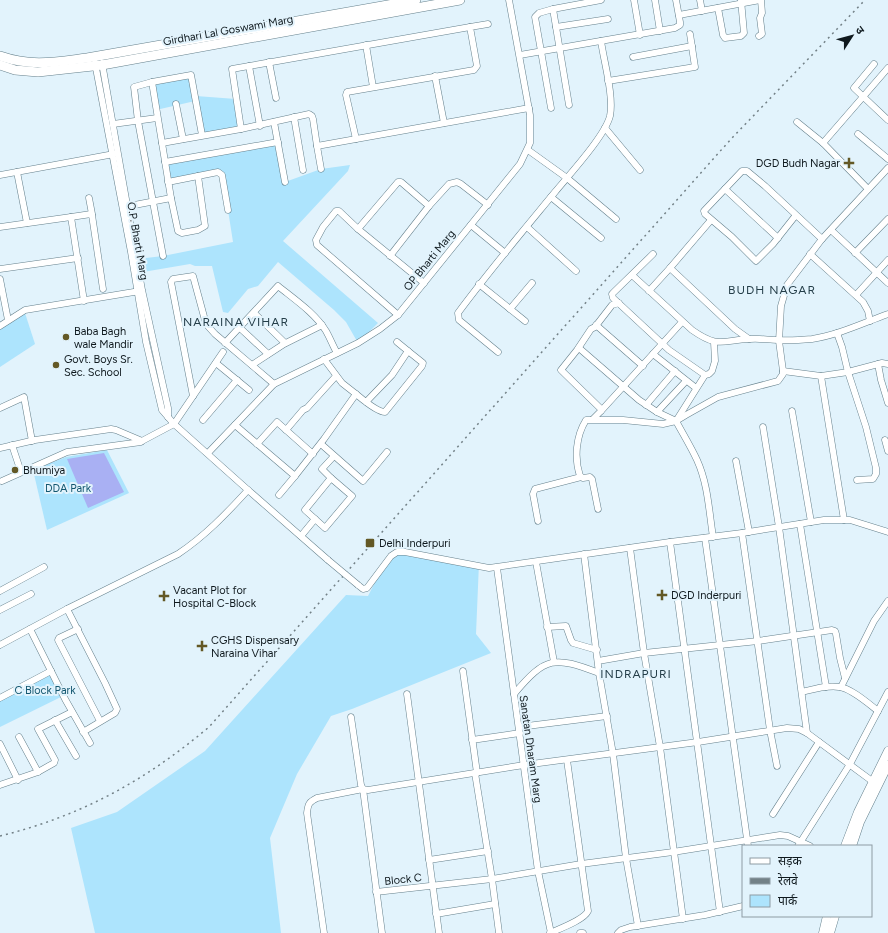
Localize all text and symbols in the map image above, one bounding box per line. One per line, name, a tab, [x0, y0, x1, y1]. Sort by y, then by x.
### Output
street label: Girdhari Lal Goswami Marg	[162, 13, 294, 48]
north arrow	[832, 16, 872, 56]
text: उ	[853, 24, 867, 37]
place label: DGD Budh Nagar	[756, 157, 840, 170]
marker: DGD Budh Nagar	[843, 157, 855, 169]
street label: O.P. Bharti Marg	[124, 201, 151, 281]
street label: OP Bharti Marg	[401, 227, 458, 293]
district label: BUDH NAGAR	[728, 283, 816, 297]
district label: NARAINA VIHAR	[183, 315, 289, 329]
place label: Baba Bagh wale Mandir	[74, 325, 133, 351]
marker: Baba Bagh wale Mandir	[61, 332, 71, 342]
place label: Govt. Boys Sr. Sec. School	[64, 353, 133, 379]
marker: Govt. Boys Sr. Sec. School	[51, 360, 61, 370]
place label: Bhumiya	[23, 464, 65, 477]
marker: Bhumiya	[10, 465, 20, 475]
park label: DDA Park	[45, 482, 92, 495]
marker: Delhi Inderpuri	[364, 537, 376, 549]
place label: Delhi Inderpuri	[379, 537, 451, 550]
place label: Vacant Plot for Hospital C-Block	[173, 584, 257, 610]
marker: DGD Inderpuri	[656, 589, 668, 601]
place label: DGD Inderpuri	[671, 589, 741, 602]
marker: Vacant Plot for Hospital C-Block	[158, 590, 170, 602]
place label: CGHS Dispensary Naraina Vihar	[211, 634, 299, 660]
marker: CGHS Dispensary Naraina Vihar	[196, 640, 208, 652]
district label: INDRAPURI	[600, 667, 672, 681]
park label: C Block Park	[14, 684, 76, 697]
street label: Sanatan Dharam Marg	[517, 694, 544, 804]
legend	[742, 845, 872, 917]
text: सड़क	[778, 854, 803, 868]
street label: Block C	[384, 871, 422, 888]
text: रेलवे	[778, 873, 798, 888]
text: पार्क	[778, 894, 798, 908]

